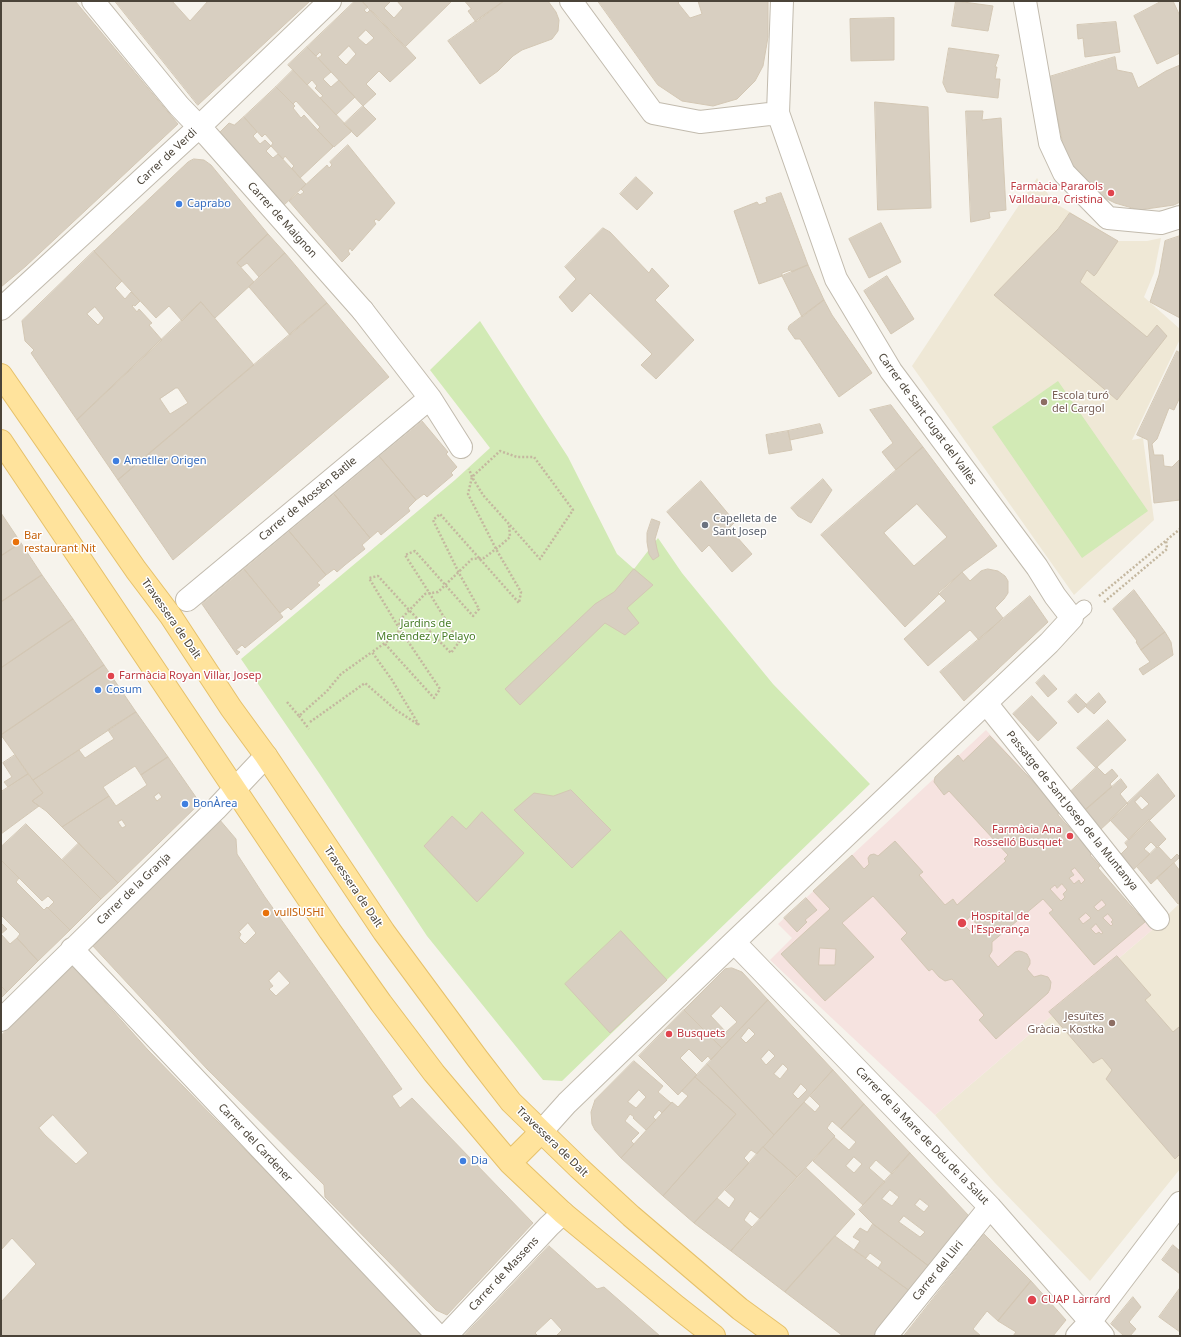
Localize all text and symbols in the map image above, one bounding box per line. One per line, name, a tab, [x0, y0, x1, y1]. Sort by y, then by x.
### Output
street label: Carrer de Verdi	[134, 126, 200, 188]
street label: Carrer de Maignon	[244, 179, 320, 261]
place label: Farmàcia Pararols Valldaura, Cristina	[1009, 180, 1103, 206]
marker: Farmàcia Pararols Valldaura, Cristina	[1106, 188, 1116, 198]
place label: Caprabo	[187, 197, 231, 211]
marker: Caprabo	[174, 199, 184, 209]
street label: Carrer de Sant Cugat del Vallès	[875, 351, 979, 487]
place label: Escola turó del Cargol	[1052, 389, 1109, 415]
marker: Escola turó del Cargol	[1039, 397, 1049, 407]
place label: Ametller Origen	[124, 454, 207, 468]
street label: Carrer de Mossèn Batlle	[256, 454, 360, 544]
marker: Ametller Origen	[111, 456, 121, 466]
place label: Capelleta de Sant Josep	[713, 512, 777, 538]
marker: Capelleta de Sant Josep	[700, 520, 710, 530]
place label: Bar restaurant Nit	[24, 529, 96, 555]
marker: Bar restaurant Nit	[11, 537, 21, 547]
street label: Travessera de Dalt	[138, 576, 204, 662]
park label: Jardins de Menéndez y Pelayo	[376, 617, 476, 643]
place label: Farmàcia Royan Villar, Josep	[119, 669, 262, 683]
marker: Farmàcia Royan Villar, Josep	[106, 671, 116, 681]
place label: Cosum	[106, 683, 142, 697]
marker: Cosum	[93, 685, 103, 695]
street label: Passatge de Sant Josep de la Muntanya	[1003, 728, 1141, 894]
place label: BonÀrea	[193, 797, 237, 811]
marker: BonÀrea	[180, 799, 190, 809]
place label: Farmàcia Ana Rosselló Busquet	[974, 823, 1062, 849]
marker: Farmàcia Ana Rosselló Busquet	[1065, 831, 1075, 841]
street label: Travessera de Dalt	[321, 844, 385, 930]
street label: Carrer de la Granja	[94, 850, 174, 928]
place label: vullSUSHI	[274, 906, 324, 920]
marker: vullSUSHI	[261, 908, 271, 918]
place label: Hospital de l'Esperança	[971, 910, 1029, 936]
marker: Hospital de l'Esperança	[956, 917, 968, 929]
place label: Jesuïtes Gràcia - Kostka	[1027, 1010, 1104, 1036]
marker: Jesuïtes Gràcia - Kostka	[1107, 1018, 1117, 1028]
place label: Busquets	[677, 1027, 725, 1041]
marker: Busquets	[664, 1029, 674, 1039]
street label: Carrer de la Mare de Déu de la Salut	[853, 1064, 991, 1208]
street label: Carrer del Cardener	[215, 1101, 295, 1185]
street label: Travessera de Dalt	[513, 1104, 591, 1180]
place label: Dia	[471, 1154, 488, 1168]
marker: Dia	[458, 1156, 468, 1166]
street label: Carrer de Massens	[466, 1234, 542, 1314]
street label: Carrer del Lliri	[910, 1238, 966, 1304]
place label: CUAP Larrard	[1041, 1293, 1110, 1307]
marker: CUAP Larrard	[1026, 1294, 1038, 1306]

